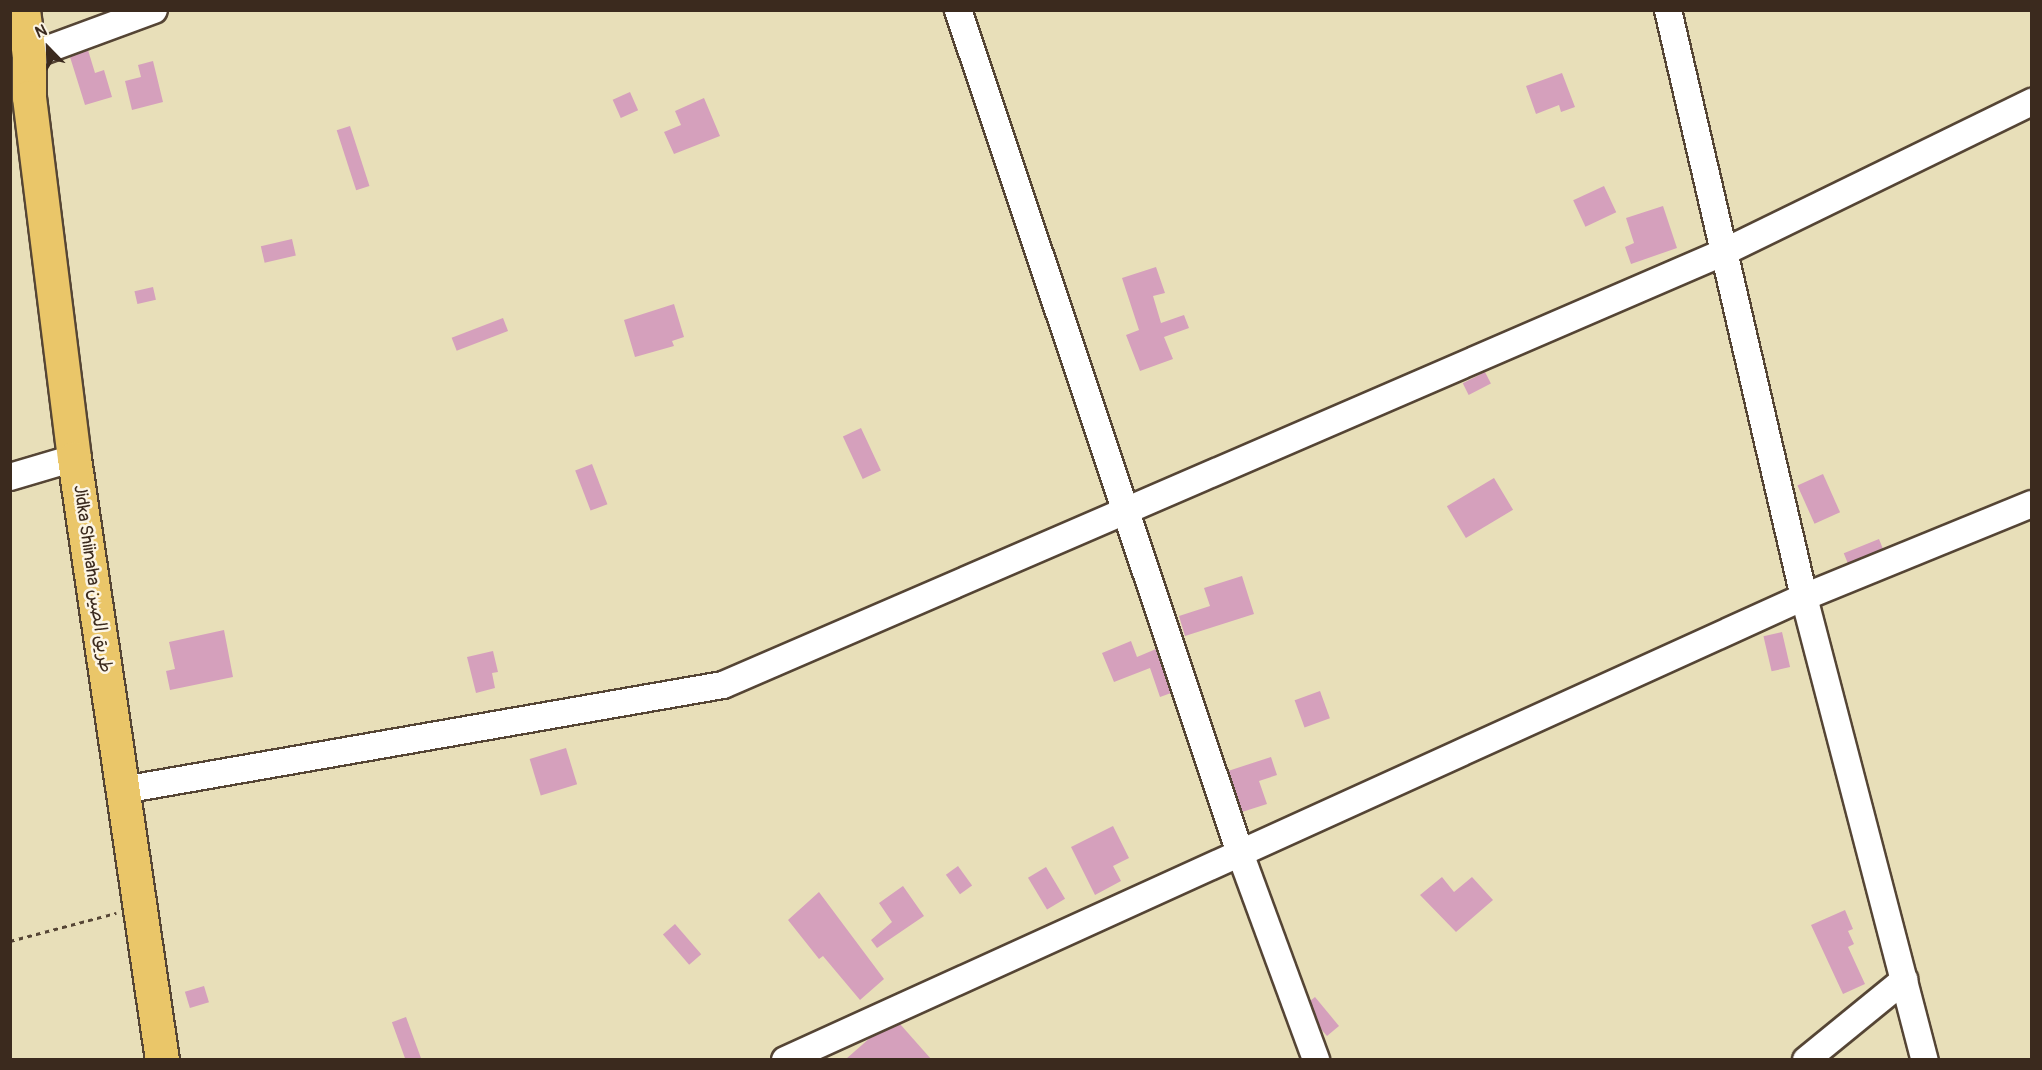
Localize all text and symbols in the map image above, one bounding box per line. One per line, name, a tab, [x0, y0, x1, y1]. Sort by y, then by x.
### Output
north arrow	[18, 18, 78, 78]
text: N	[32, 20, 50, 43]
street label: Jidka Shiinaha طريق الصين	[68, 484, 116, 674]

